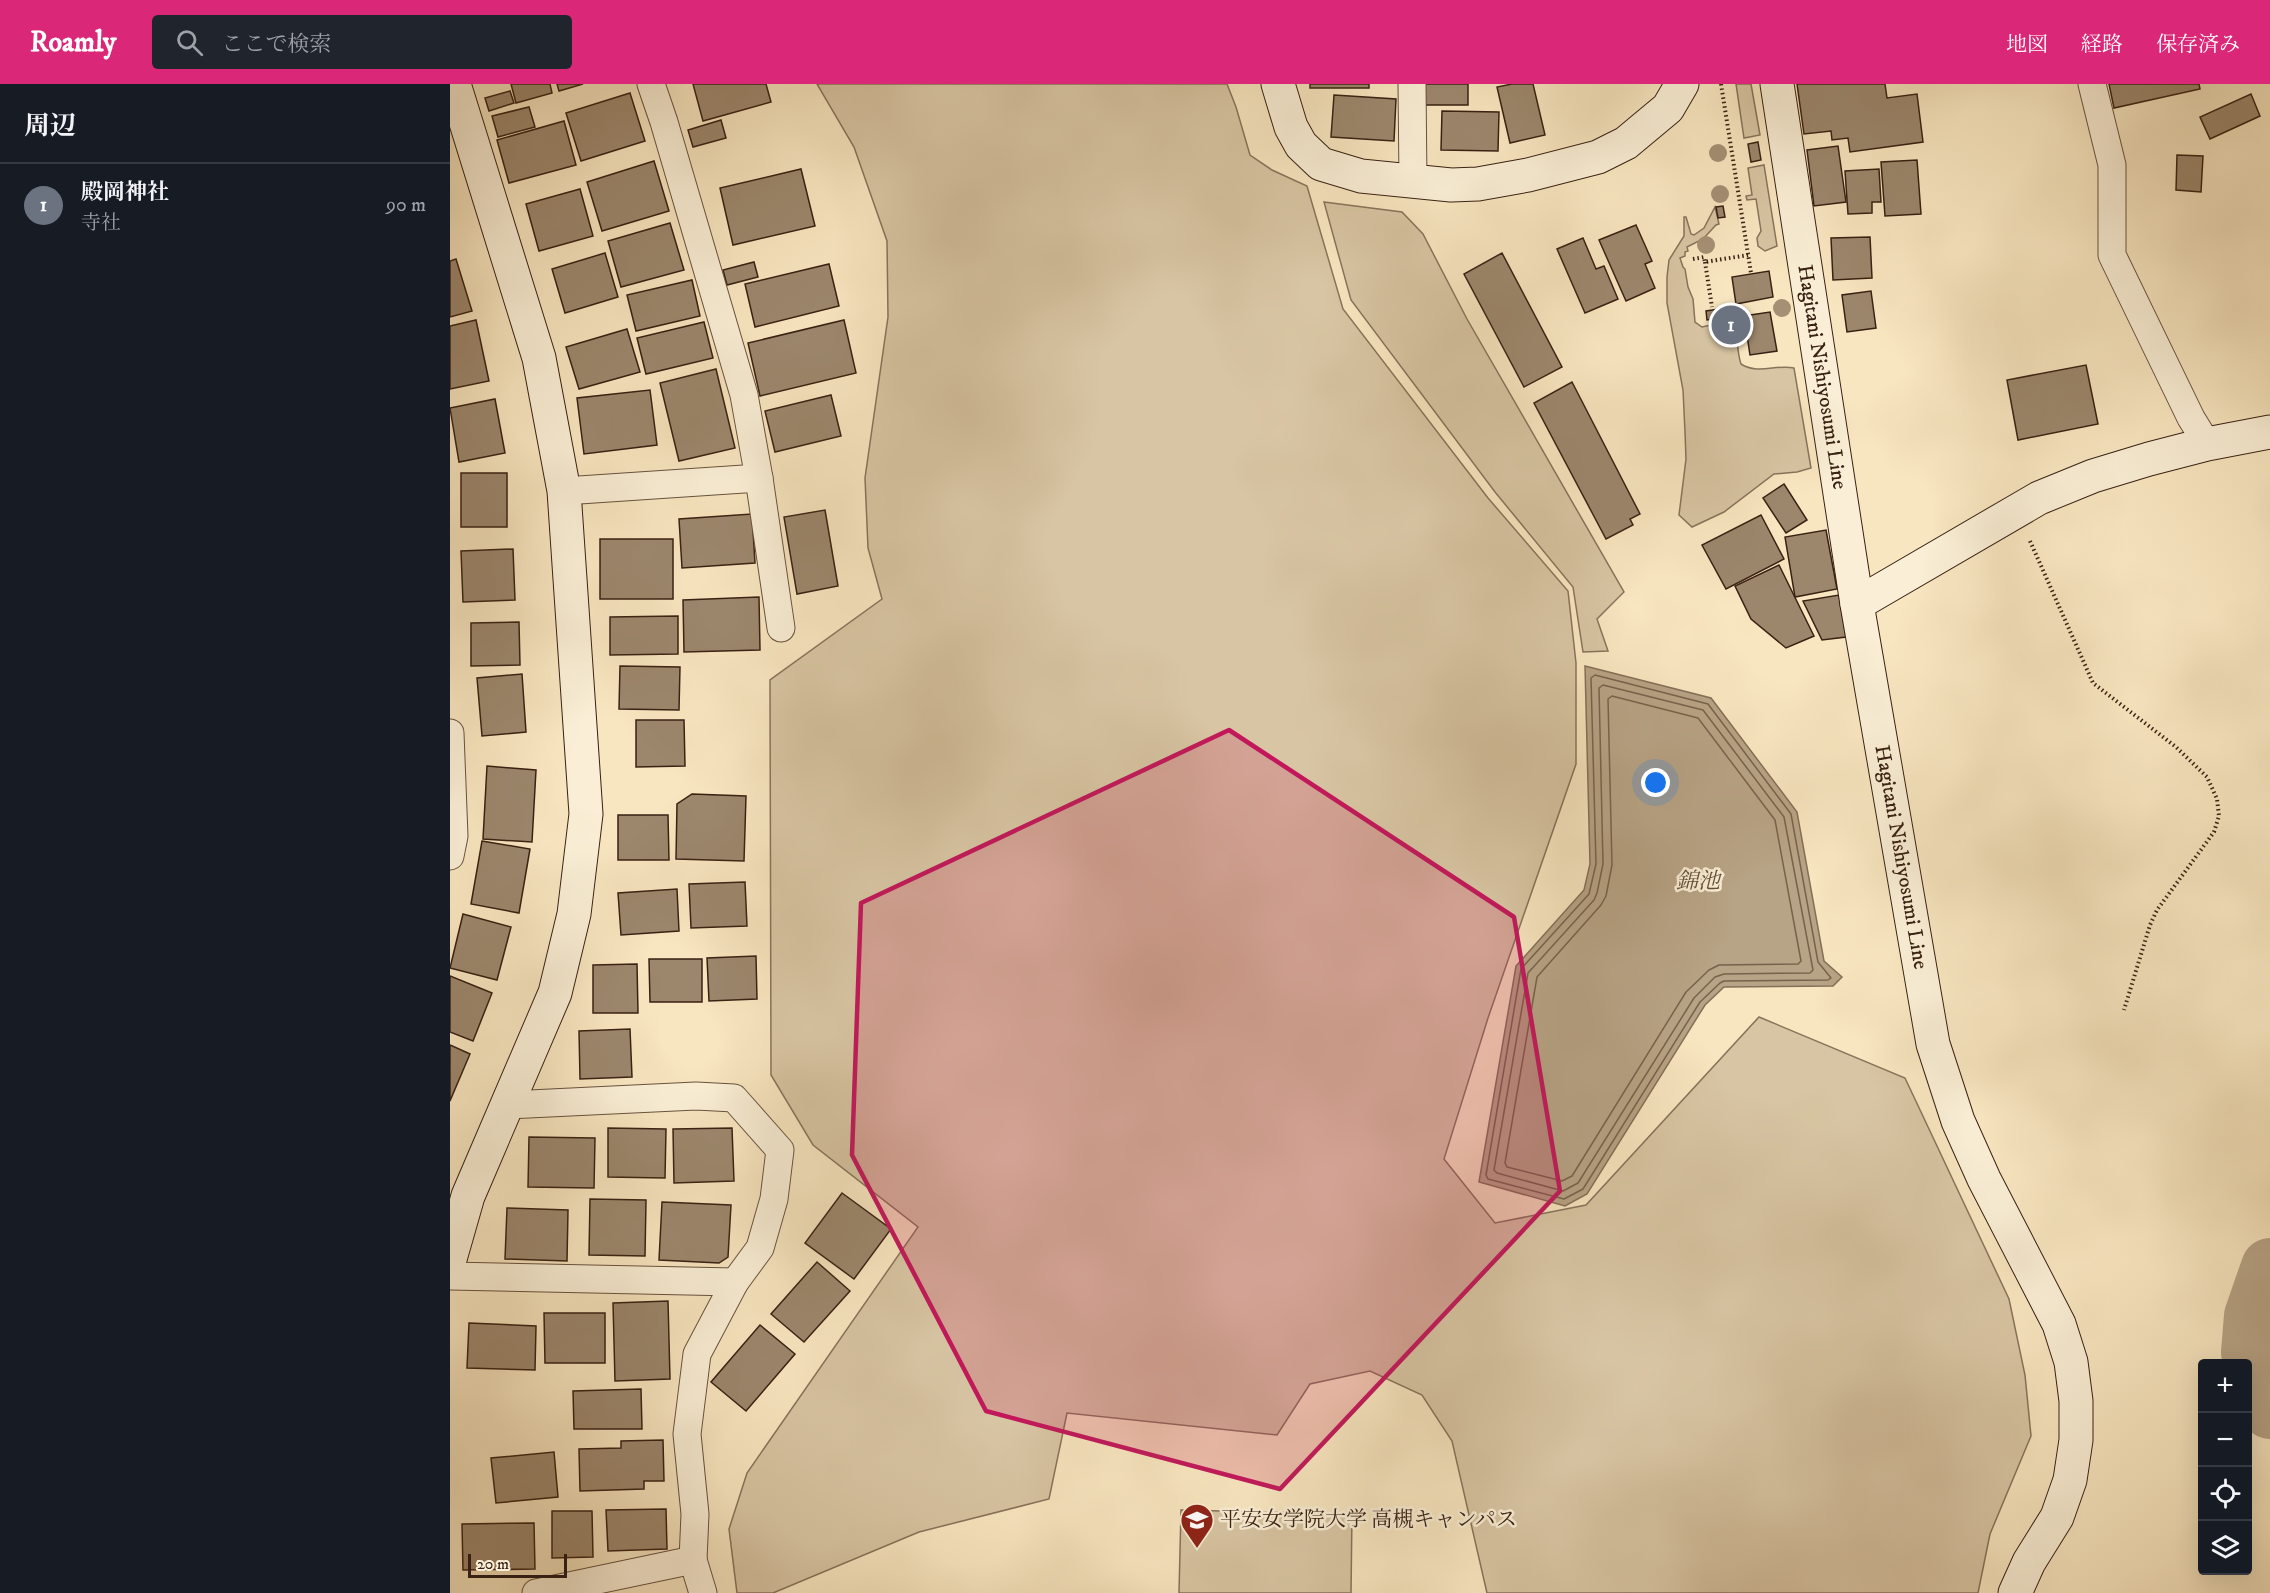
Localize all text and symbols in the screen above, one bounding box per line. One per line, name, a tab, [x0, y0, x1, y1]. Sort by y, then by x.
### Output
search box	[152, 15, 572, 69]
text: Roamly	[30, 25, 116, 60]
icon: search	[173, 26, 206, 59]
text: ここで検索	[221, 31, 331, 58]
text: 地図	[2006, 32, 2048, 58]
text: 経路	[2081, 32, 2123, 58]
text: 保存済み	[2156, 32, 2240, 58]
text: 周辺	[24, 110, 76, 143]
text: 殿岡神社	[81, 179, 169, 206]
text: 1	[40, 193, 47, 218]
text: 90 m	[386, 193, 426, 218]
text: 寺社	[81, 211, 121, 236]
street label: Hagitani Nishiyosumi Line	[1791, 263, 1853, 492]
pin: 1	[1712, 302, 1750, 348]
street label: Hagitani Nishiyosumi Line	[1868, 743, 1934, 971]
your location	[1641, 768, 1670, 797]
water label: 錦池	[1676, 868, 1723, 895]
map controls	[2198, 1359, 2252, 1575]
button: +	[2198, 1359, 2252, 1413]
button: −	[2198, 1413, 2252, 1467]
button: locate	[2198, 1467, 2252, 1521]
school or university icon: 平安女学院大学 高槻キャンパス	[1179, 1502, 1215, 1549]
place label: 平安女学院大学 高槻キャンパス	[1220, 1507, 1517, 1533]
button: layers	[2198, 1521, 2252, 1575]
scale bar	[468, 1551, 567, 1578]
text: 20 m	[477, 1554, 509, 1574]

